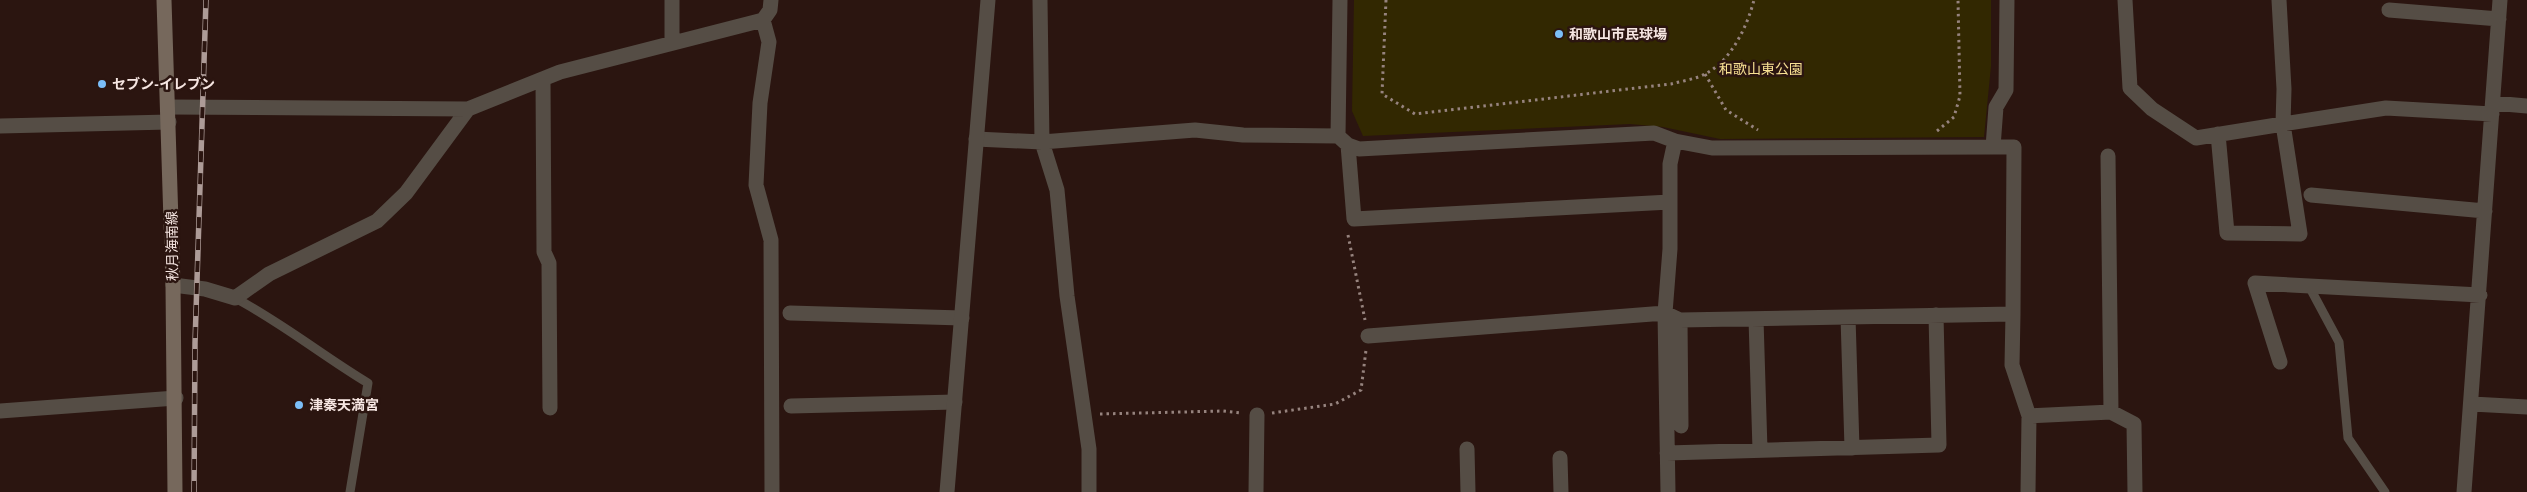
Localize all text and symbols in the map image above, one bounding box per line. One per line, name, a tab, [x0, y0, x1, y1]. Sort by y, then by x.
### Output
place label: 和歌山市民球場	[1569, 25, 1667, 43]
marker: 和歌山市民球場	[1553, 28, 1565, 40]
park label: 和歌山東公園	[1719, 60, 1803, 78]
place label: セブン-イレブン	[112, 75, 215, 93]
marker: セブン-イレブン	[96, 78, 108, 90]
street label: 秋月海南線	[162, 211, 182, 281]
place label: 津秦天満宮	[309, 396, 379, 414]
marker: 津秦天満宮	[293, 399, 305, 411]

